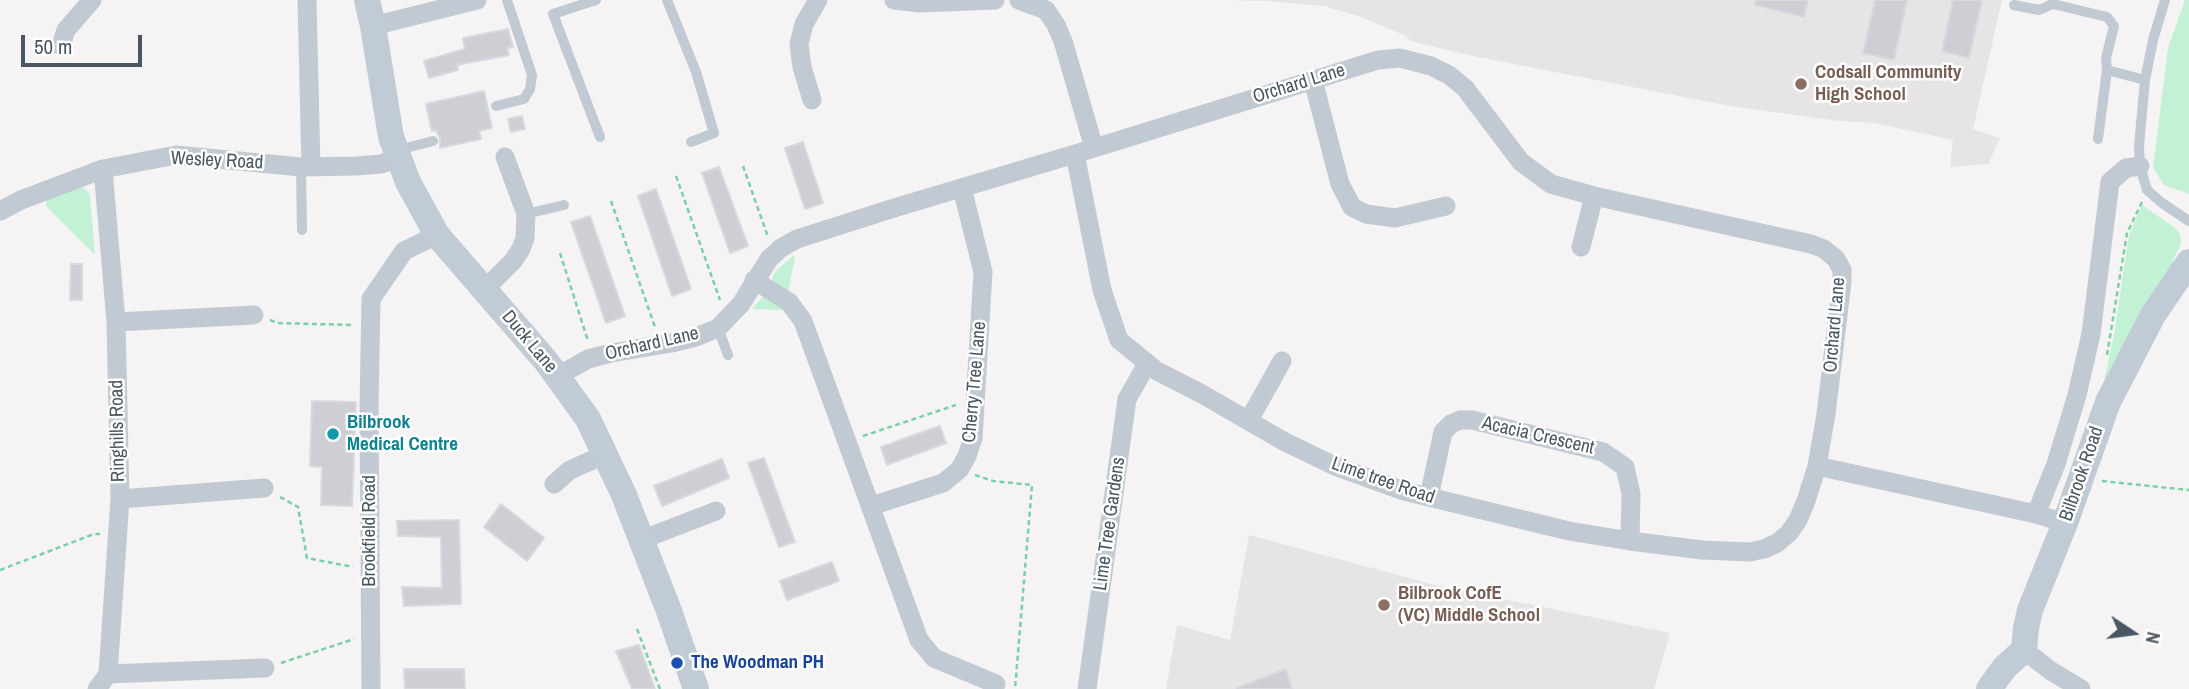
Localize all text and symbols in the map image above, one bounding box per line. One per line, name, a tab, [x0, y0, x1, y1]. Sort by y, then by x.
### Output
scale bar	[24, 21, 145, 65]
text: 50 m	[34, 32, 72, 61]
street label: Orchard Lane	[1250, 59, 1348, 109]
place label: Codsall Community High School	[1815, 62, 1961, 106]
marker: Codsall Community High School	[1793, 76, 1809, 92]
street label: Wesley Road	[170, 147, 264, 175]
street label: Orchard Lane	[1819, 277, 1851, 373]
street label: Duck Lane	[496, 306, 562, 378]
street label: Cherry Tree Lane	[958, 320, 992, 444]
street label: Orchard Lane	[603, 322, 701, 366]
street label: Ringhills Road	[106, 380, 130, 482]
place label: Bilbrook Medical Centre	[347, 412, 458, 456]
street label: Acacia Crescent	[1480, 412, 1596, 460]
street label: Bilbrook Road	[2055, 424, 2109, 524]
marker: Bilbrook Medical Centre	[325, 426, 341, 442]
street label: Lime tree Road	[1329, 453, 1437, 509]
street label: Lime Tree Gardens	[1089, 456, 1131, 592]
street label: Brookfield Road	[359, 475, 381, 587]
place label: Bilbrook CofE (VC) Middle School	[1398, 583, 1540, 627]
marker: Bilbrook CofE (VC) Middle School	[1376, 597, 1392, 613]
north arrow	[2098, 598, 2168, 668]
text: N	[2140, 629, 2167, 646]
place label: The Woodman PH	[691, 652, 824, 674]
marker: The Woodman PH	[669, 655, 685, 671]

